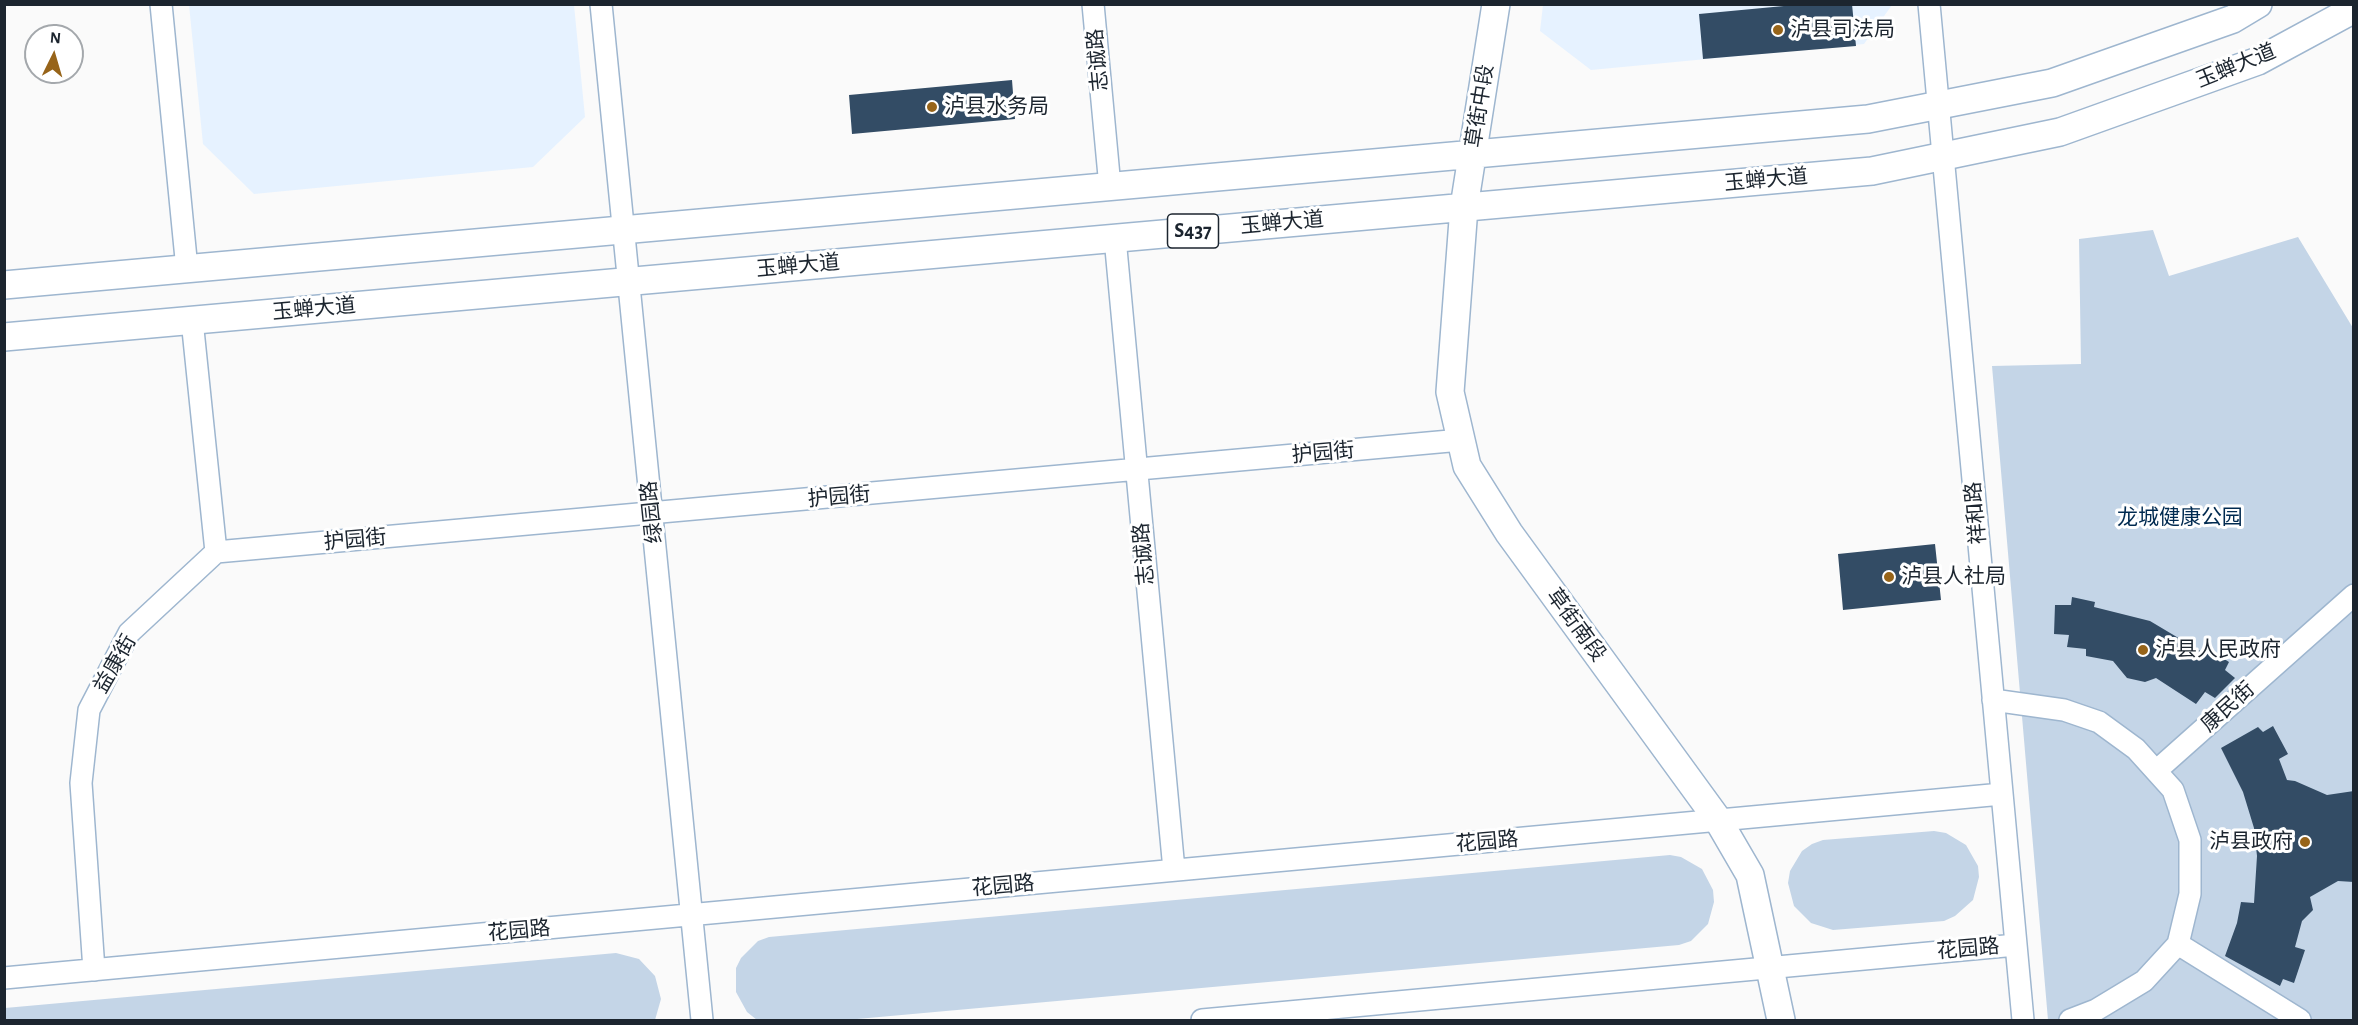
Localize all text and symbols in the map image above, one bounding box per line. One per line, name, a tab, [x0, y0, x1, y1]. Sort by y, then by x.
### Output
place label: 泸县司法局	[1790, 17, 1895, 43]
marker: 泸县司法局	[1771, 23, 1785, 37]
north arrow	[24, 24, 84, 84]
street label: 志诚路	[1083, 28, 1113, 92]
text: N	[49, 30, 62, 47]
street label: 玉蝉大道	[2192, 39, 2280, 93]
street label: 草街中段	[1461, 63, 1499, 149]
place label: 泸县水务局	[944, 94, 1049, 120]
marker: 泸县水务局	[925, 100, 939, 114]
street label: 玉蝉大道	[1723, 164, 1809, 196]
street label: 玉蝉大道	[1239, 207, 1325, 239]
road number: S437	[1168, 214, 1218, 248]
street label: 玉蝉大道	[755, 250, 841, 282]
street label: 玉蝉大道	[271, 293, 357, 325]
street label: 护园街	[1291, 438, 1355, 468]
street label: 绿园路	[636, 479, 668, 545]
street label: 祥和路	[1961, 481, 1991, 545]
street label: 护园街	[807, 482, 871, 512]
park label: 龙城健康公园	[2117, 505, 2243, 531]
street label: 志诚路	[1129, 522, 1159, 586]
street label: 护园街	[323, 525, 387, 555]
place label: 泸县人社局	[1901, 564, 2006, 590]
marker: 泸县人社局	[1882, 570, 1896, 584]
street label: 草街南段	[1541, 584, 1611, 666]
street label: 益康街	[88, 630, 142, 698]
place label: 泸县人民政府	[2155, 637, 2281, 663]
marker: 泸县人民政府	[2136, 643, 2150, 657]
street label: 康民街	[2196, 677, 2260, 737]
street label: 花园路	[1455, 827, 1519, 857]
place label: 泸县政府	[2209, 829, 2293, 855]
marker: 泸县政府	[2298, 835, 2312, 849]
street label: 花园路	[971, 871, 1035, 901]
street label: 花园路	[487, 916, 551, 946]
street label: 花园路	[1936, 934, 2000, 964]

